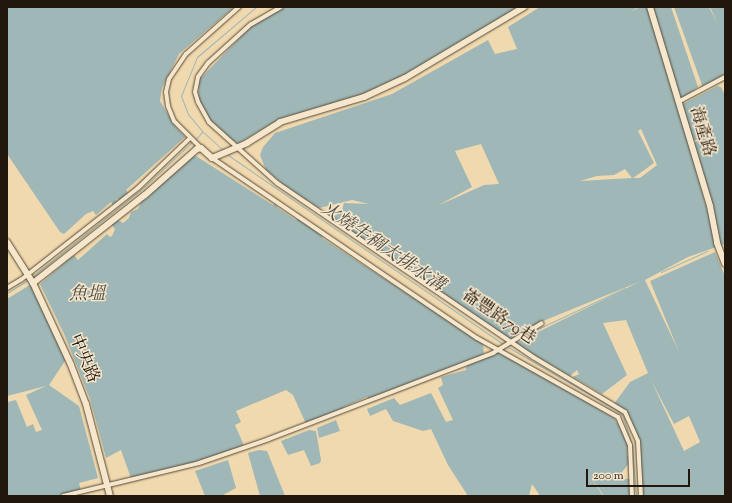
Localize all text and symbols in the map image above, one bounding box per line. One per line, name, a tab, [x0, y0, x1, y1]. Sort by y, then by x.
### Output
street label: 海產路	[684, 105, 718, 159]
water label: 火燒牛稠大排水溝	[316, 199, 448, 297]
water label: 魚塭	[69, 284, 105, 306]
street label: 崙豐路79巷	[457, 286, 539, 350]
street label: 中央路	[64, 332, 102, 386]
scale bar	[588, 461, 692, 487]
text: 200 m	[593, 467, 624, 485]

